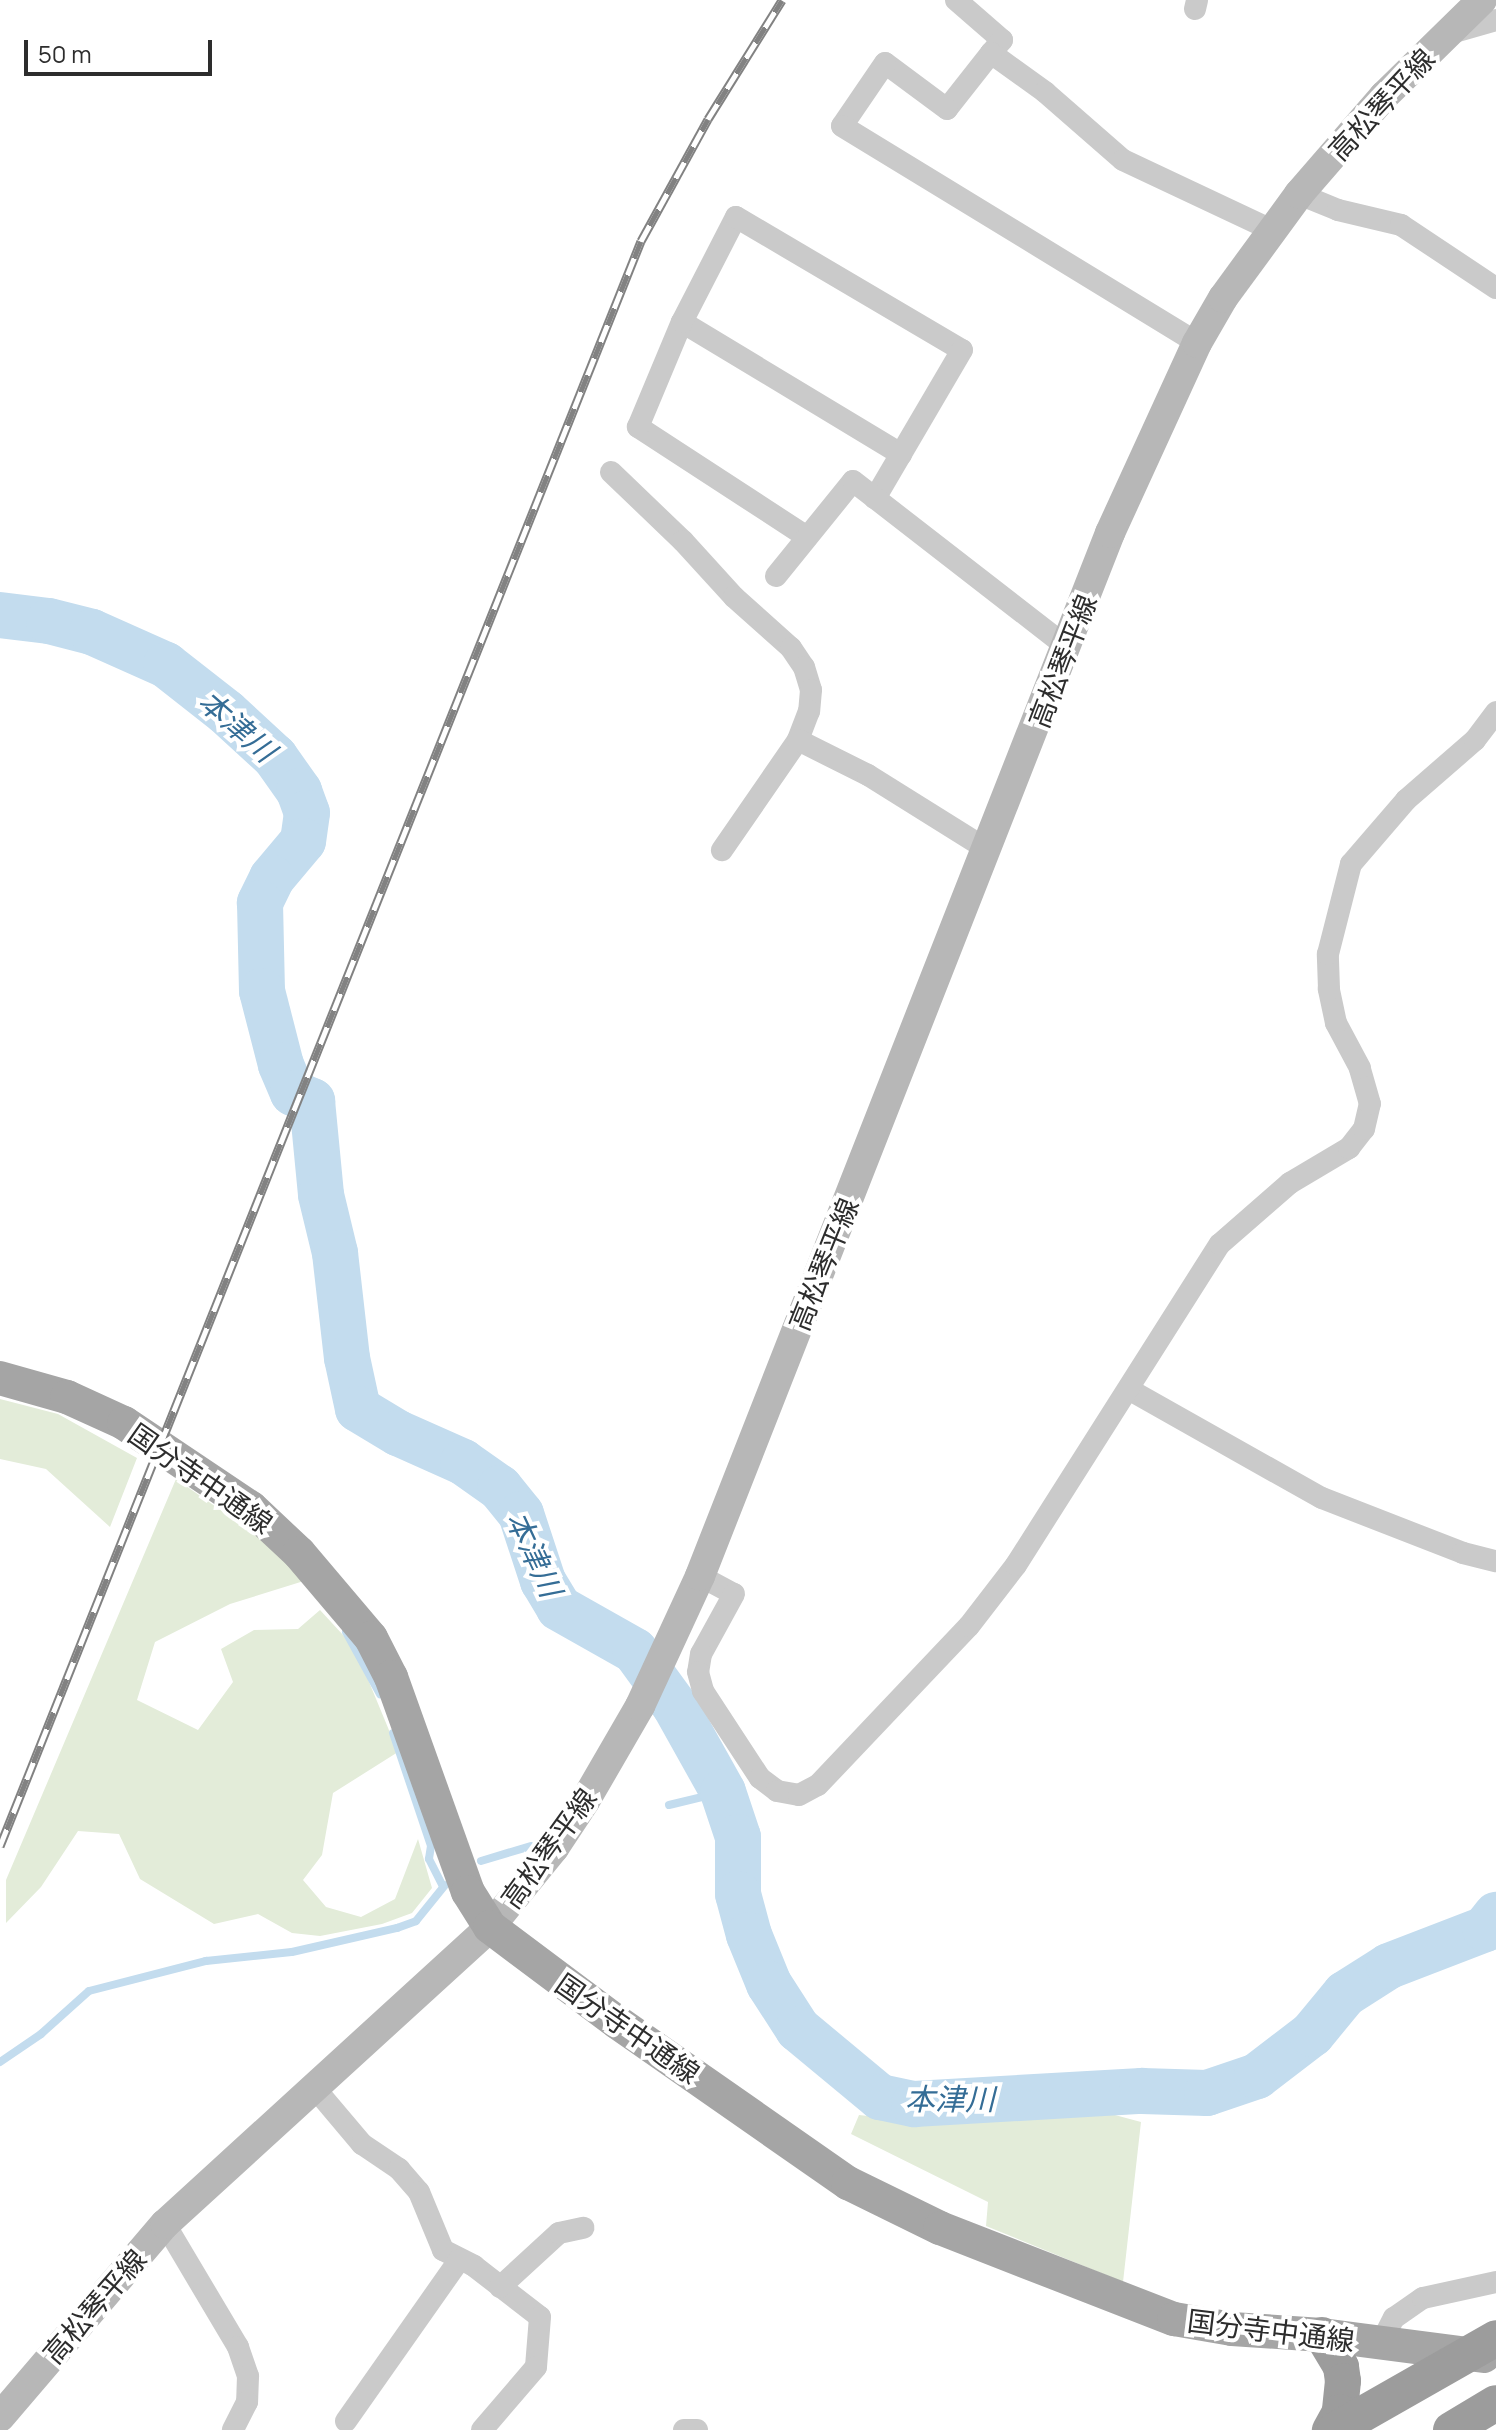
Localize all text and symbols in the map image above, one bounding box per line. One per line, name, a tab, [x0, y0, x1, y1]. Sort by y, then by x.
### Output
scale bar	[28, 24, 216, 74]
text: 50 m	[38, 37, 92, 70]
street label: 高松琴平線	[1321, 41, 1441, 167]
street label: 高松琴平線	[1021, 590, 1103, 732]
water label: 本津川	[191, 683, 283, 769]
street label: 高松琴平線	[781, 1193, 865, 1335]
street label: 国分寺中通線	[123, 1416, 279, 1540]
water label: 本津川	[499, 1506, 569, 1602]
street label: 高松琴平線	[493, 1781, 603, 1915]
street label: 国分寺中通線	[550, 1966, 706, 2090]
water label: 本津川	[905, 2081, 995, 2117]
street label: 高松琴平線	[35, 2242, 153, 2370]
street label: 国分寺中通線	[1186, 2303, 1356, 2357]

